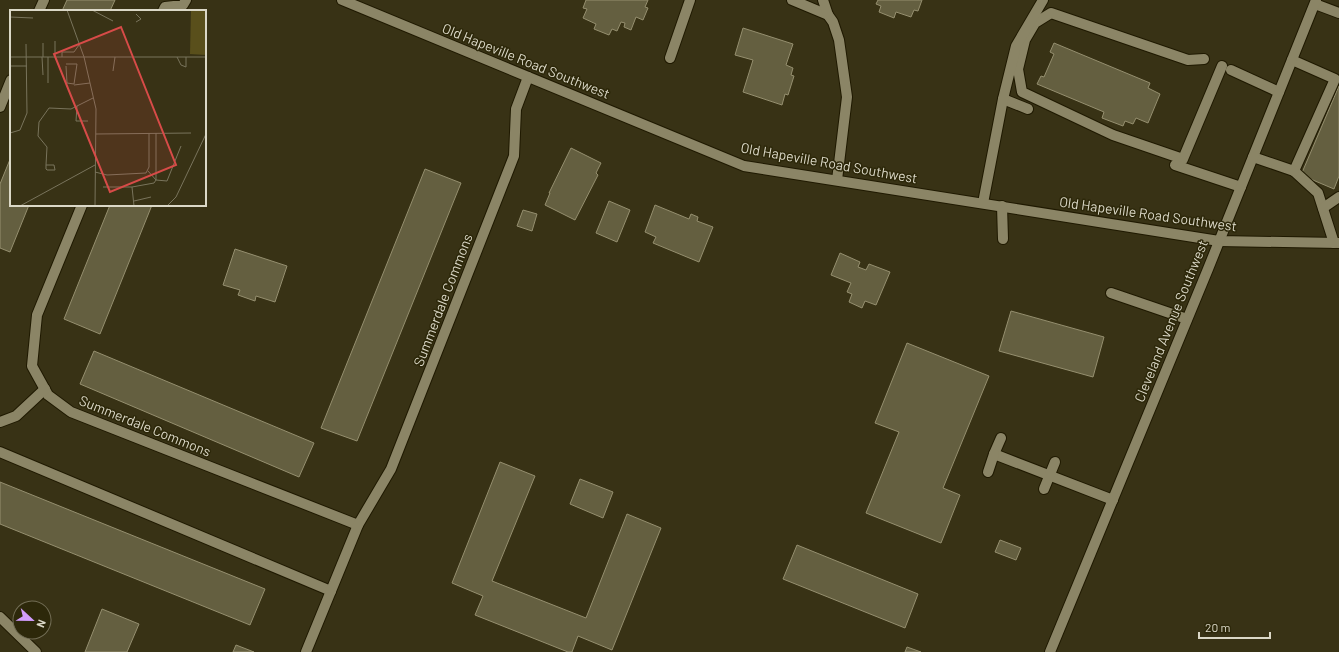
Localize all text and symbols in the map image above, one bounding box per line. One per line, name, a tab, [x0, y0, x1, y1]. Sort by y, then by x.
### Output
inset map	[10, 10, 206, 206]
street label: Old Hapeville Road Southwest	[440, 19, 612, 102]
street label: Old Hapeville Road Southwest	[739, 139, 919, 186]
street label: Old Hapeville Road Southwest	[1058, 193, 1238, 234]
street label: Summerdale Commons	[409, 231, 476, 368]
street label: Cleveland Avenue Southwest	[1130, 237, 1211, 404]
street label: Summerdale Commons	[77, 391, 214, 460]
north arrow	[12, 600, 52, 640]
scale bar	[1199, 614, 1270, 640]
text: N	[34, 618, 49, 630]
text: 20 m	[1205, 620, 1231, 634]

